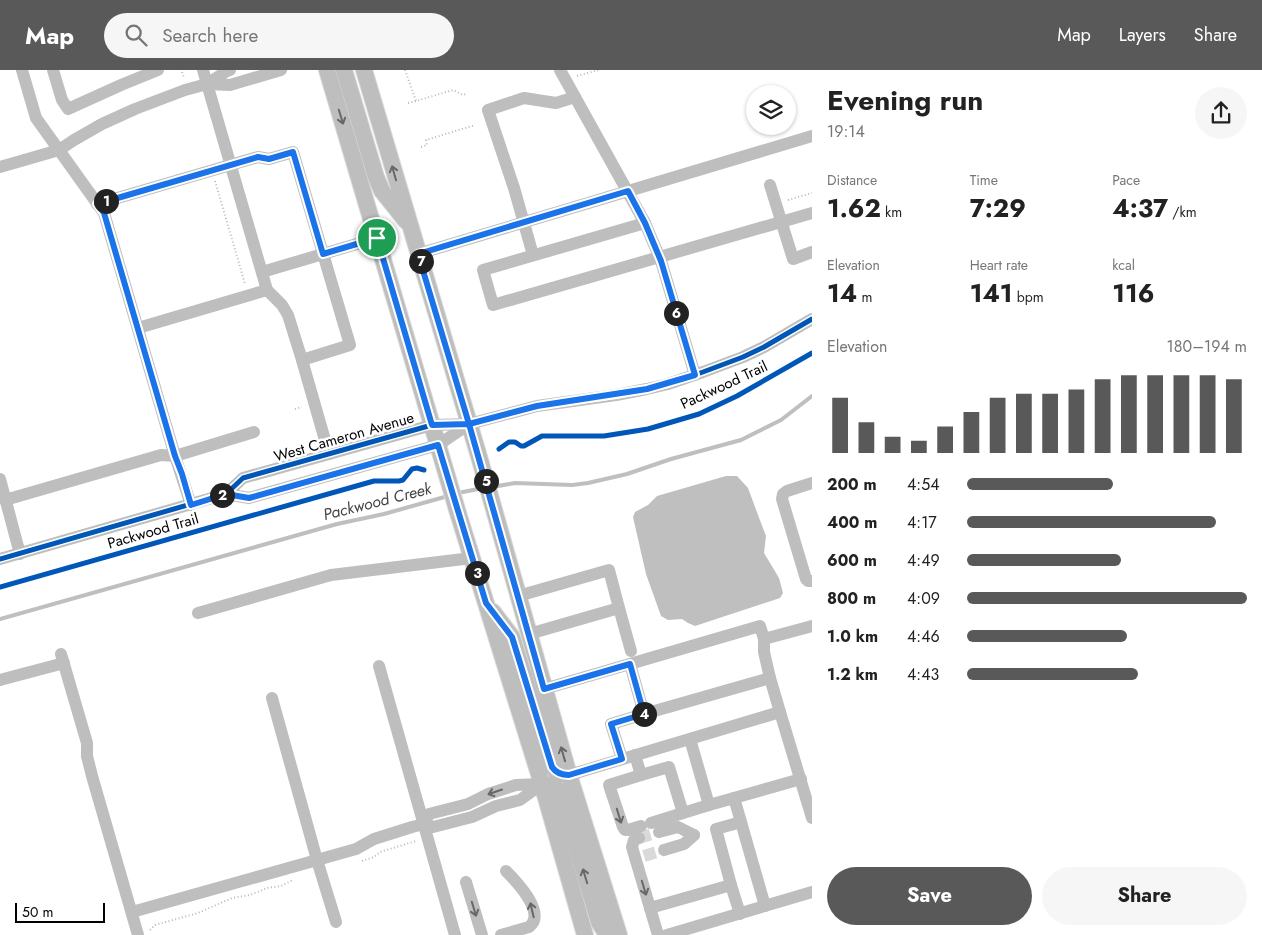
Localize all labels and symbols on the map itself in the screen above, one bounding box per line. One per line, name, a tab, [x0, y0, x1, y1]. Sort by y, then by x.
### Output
one-way arrow	[337, 108, 347, 124]
one-way arrow	[389, 166, 399, 182]
pin: 1	[94, 188, 118, 214]
pin	[356, 217, 398, 259]
pin: 7	[408, 248, 434, 274]
pin: 6	[664, 300, 688, 326]
street label: Packwood Trail	[677, 355, 771, 415]
street label: West Cameron Avenue	[271, 406, 417, 468]
pin: 5	[474, 468, 498, 494]
water label: Packwood Creek	[321, 477, 435, 526]
pin: 2	[210, 482, 234, 508]
street label: Packwood Trail	[105, 507, 201, 555]
pin: 3	[464, 560, 490, 586]
pin: 4	[632, 702, 656, 726]
one-way arrow	[558, 747, 567, 763]
one-way arrow	[487, 788, 503, 797]
one-way arrow	[615, 807, 624, 823]
one-way arrow	[580, 868, 590, 884]
one-way arrow	[640, 880, 650, 896]
scale bar	[15, 900, 105, 923]
one-way arrow	[469, 900, 479, 916]
one-way arrow	[527, 903, 536, 919]

